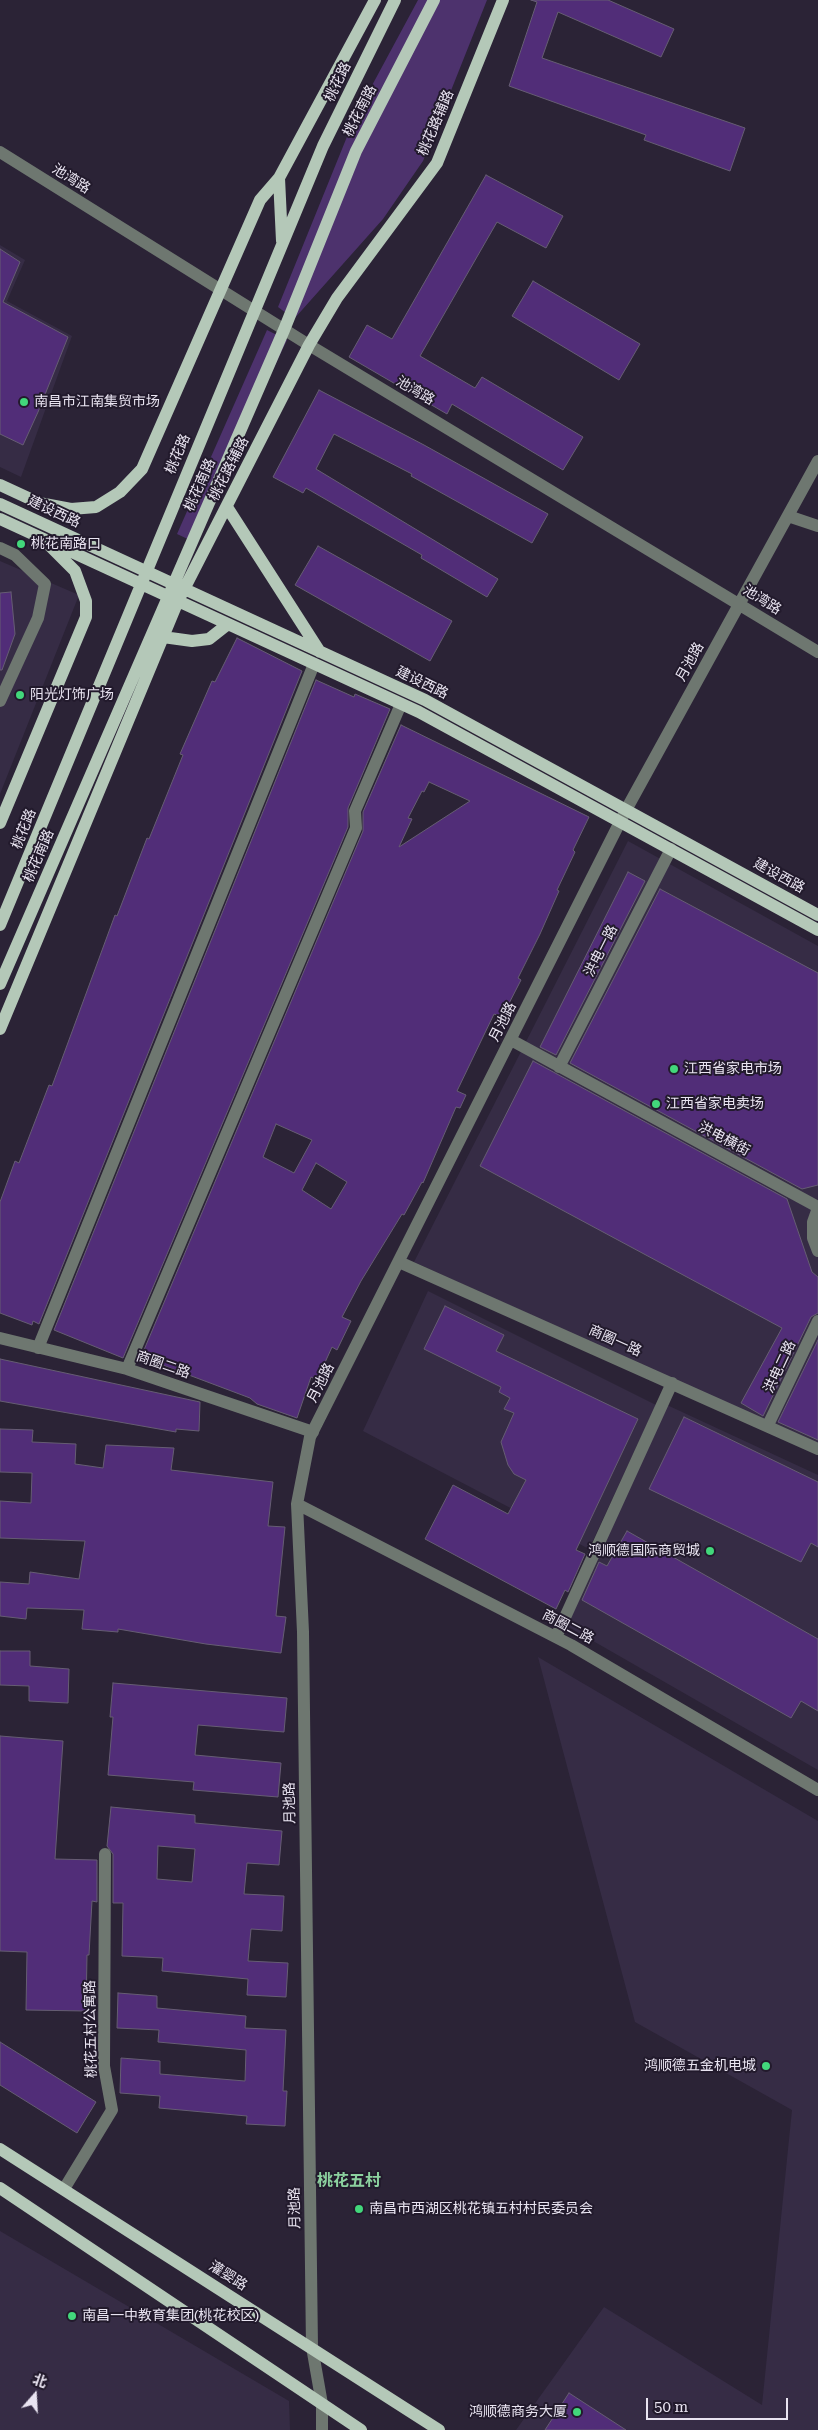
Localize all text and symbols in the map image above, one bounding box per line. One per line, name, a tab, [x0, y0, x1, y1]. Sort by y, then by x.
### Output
street label: 桃花路	[321, 59, 355, 105]
street label: 桃花南路	[340, 82, 380, 140]
street label: 桃花路辅路	[415, 88, 457, 158]
street label: 池湾路	[49, 161, 93, 197]
street label: 池湾路	[393, 373, 437, 409]
place label: 南昌市江南集贸市场	[34, 394, 160, 410]
marker: 南昌市江南集贸市场	[18, 396, 30, 408]
street label: 桃花路	[162, 431, 194, 477]
street label: 桃花路辅路	[206, 434, 252, 504]
street label: 桃花南路	[181, 456, 219, 514]
street label: 建设西路	[25, 493, 83, 531]
place label: 桃花南路口	[31, 536, 101, 552]
marker: 桃花南路口	[15, 538, 27, 550]
street label: 池湾路	[740, 582, 784, 618]
street label: 月池路	[672, 640, 708, 684]
street label: 建设西路	[393, 663, 451, 703]
place label: 阳光灯饰广场	[30, 687, 114, 703]
marker: 阳光灯饰广场	[14, 689, 26, 701]
street label: 桃花路	[8, 806, 40, 852]
street label: 桃花南路	[20, 827, 58, 885]
street label: 建设西路	[750, 855, 808, 897]
street label: 洪电一路	[581, 922, 621, 980]
street label: 月池路	[486, 999, 520, 1045]
place label: 江西省家电市场	[684, 1061, 782, 1077]
marker: 江西省家电市场	[668, 1063, 680, 1075]
place label: 江西省家电卖场	[666, 1096, 764, 1112]
marker: 江西省家电卖场	[650, 1098, 662, 1110]
street label: 洪电横街	[695, 1118, 753, 1160]
street label: 商圈一路	[586, 1322, 644, 1360]
street label: 洪电二路	[761, 1338, 799, 1396]
street label: 商圈二路	[134, 1348, 192, 1382]
street label: 月池路	[304, 1360, 338, 1406]
place label: 鸿顺德国际商贸城	[588, 1543, 700, 1559]
marker: 鸿顺德国际商贸城	[704, 1545, 716, 1557]
street label: 商圈二路	[539, 1606, 597, 1648]
street label: 月池路	[281, 1782, 299, 1824]
street label: 桃花五村公寓路	[82, 1980, 100, 2078]
place label: 鸿顺德五金机电城	[644, 2058, 756, 2074]
marker: 鸿顺德五金机电城	[760, 2060, 772, 2072]
district label: 桃花五村	[317, 2171, 381, 2191]
street label: 月池路	[286, 2187, 304, 2229]
place label: 南昌市西湖区桃花镇五村村民委员会	[369, 2201, 593, 2217]
marker: 南昌市西湖区桃花镇五村村民委员会	[353, 2203, 365, 2215]
street label: 灌婴路	[206, 2258, 250, 2294]
place label: 南昌一中教育集团(桃花校区)	[82, 2308, 259, 2324]
marker: 南昌一中教育集团(桃花校区)	[66, 2310, 78, 2322]
north arrow	[10, 2370, 60, 2420]
text: 北	[31, 2371, 49, 2391]
scale bar	[648, 2388, 790, 2420]
text: 50 m	[654, 2398, 688, 2416]
place label: 鸿顺德商务大厦	[469, 2404, 567, 2420]
marker: 鸿顺德商务大厦	[571, 2406, 583, 2418]

